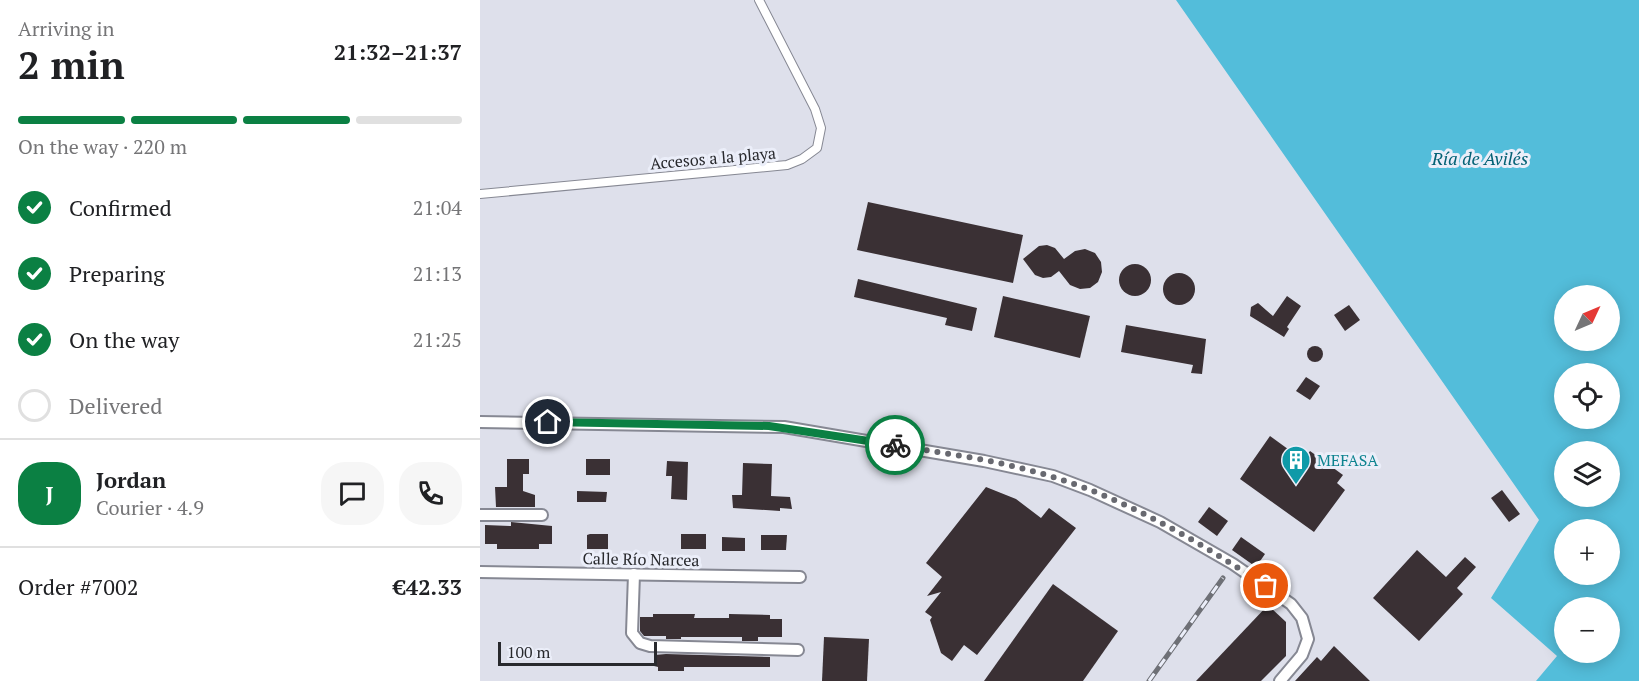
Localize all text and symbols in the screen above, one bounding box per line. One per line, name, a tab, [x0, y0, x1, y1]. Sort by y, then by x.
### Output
text: Arriving in	[18, 15, 114, 42]
text: 21:32–21:37	[334, 37, 462, 66]
text: 2 min	[18, 38, 125, 90]
text: On the way · 220 m	[18, 133, 187, 160]
street label: Accesos a la playa	[649, 142, 777, 174]
water label: Ría de Avilés	[1431, 146, 1528, 170]
icon: check	[18, 191, 51, 224]
text: Confirmed	[69, 193, 172, 222]
text: 21:04	[413, 194, 462, 221]
icon: check	[18, 257, 51, 290]
text: Preparing	[69, 259, 165, 288]
text: 21:13	[413, 260, 462, 287]
north arrow	[1554, 285, 1620, 351]
map controls	[1554, 285, 1620, 663]
icon: check	[18, 323, 51, 356]
text: On the way	[69, 325, 179, 354]
text: 21:25	[413, 326, 462, 353]
button: locate	[1554, 363, 1620, 429]
text: Delivered	[69, 391, 162, 420]
pin	[522, 396, 573, 447]
icon: home	[531, 405, 564, 438]
courier	[865, 415, 925, 475]
icon: bike	[879, 429, 912, 462]
button: layers	[1554, 441, 1620, 507]
building icon: MEFASA	[1280, 444, 1312, 486]
place label: MEFASA	[1317, 449, 1378, 471]
button: chat	[321, 462, 384, 525]
button: phone	[399, 462, 462, 525]
text: Jordan	[96, 465, 166, 494]
text: J	[45, 479, 54, 508]
text: Courier · 4.9	[96, 494, 204, 521]
button: +	[1554, 519, 1620, 585]
street label: Calle Río Narcea	[582, 547, 700, 571]
pin	[1240, 560, 1291, 611]
icon: bag	[1249, 569, 1282, 602]
text: Order #7002	[18, 572, 138, 601]
text: €42.33	[393, 572, 462, 601]
button: −	[1554, 597, 1620, 663]
scale bar	[498, 639, 657, 666]
text: 100 m	[507, 641, 550, 663]

